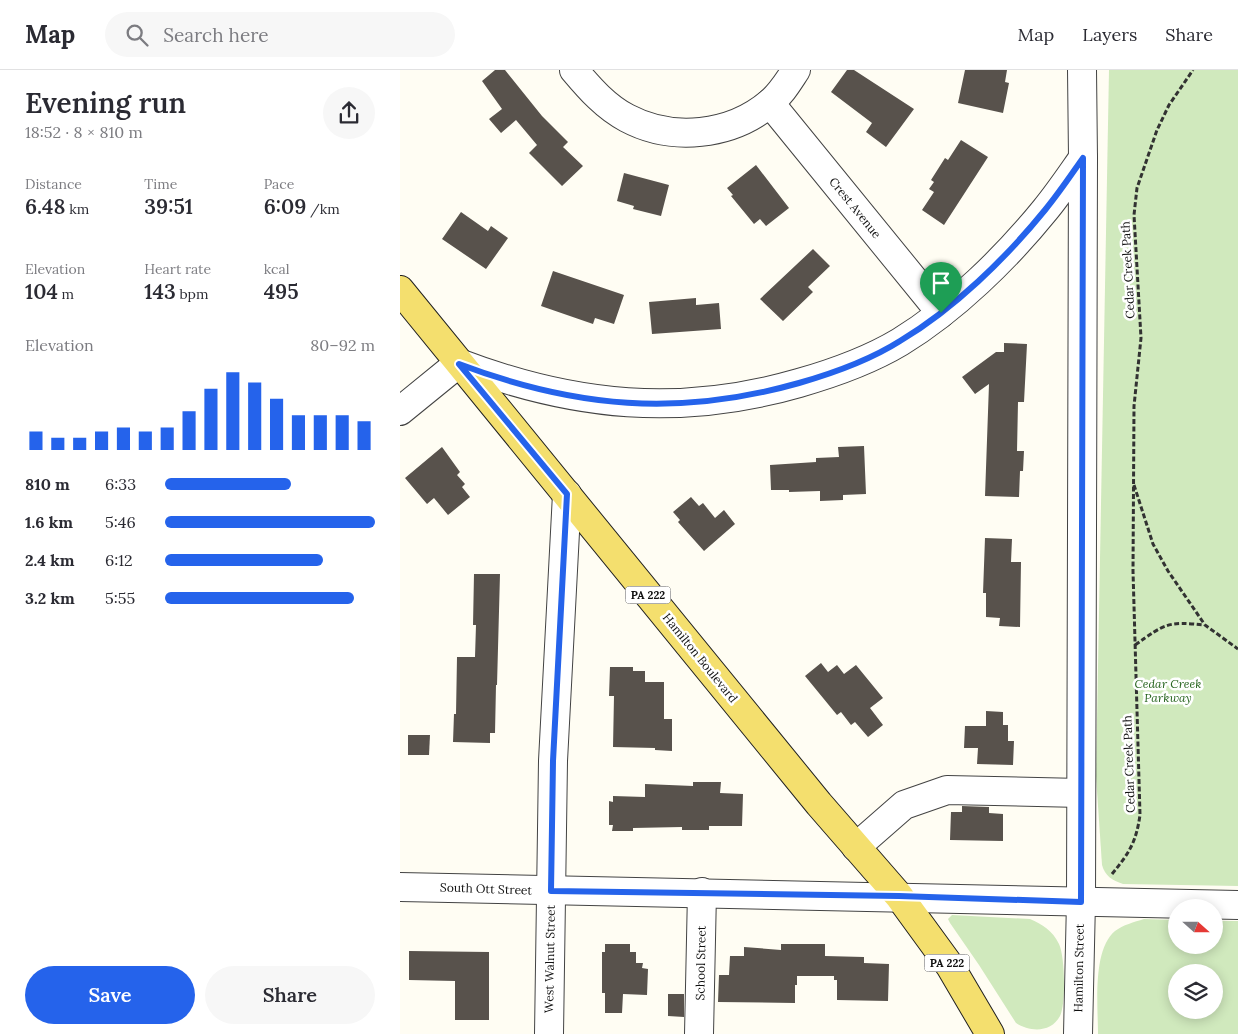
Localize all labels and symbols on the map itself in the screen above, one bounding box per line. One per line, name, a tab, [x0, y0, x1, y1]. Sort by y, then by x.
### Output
street label: Crest Avenue	[826, 174, 885, 242]
street label: Cedar Creek Path	[1117, 221, 1138, 319]
pin	[920, 262, 962, 313]
road number: PA 222	[626, 586, 670, 604]
street label: Hamilton Boulevard	[660, 610, 741, 705]
park label: Cedar Creek Parkway	[1134, 676, 1202, 705]
street label: Cedar Creek Path	[1119, 715, 1138, 813]
street label: South Ott Street	[440, 879, 533, 898]
north arrow	[1168, 899, 1222, 954]
street label: West Walnut Street	[541, 904, 558, 1013]
street label: Hamilton Street	[1070, 923, 1087, 1013]
street label: School Street	[692, 925, 709, 1001]
road number: PA 222	[924, 954, 970, 971]

